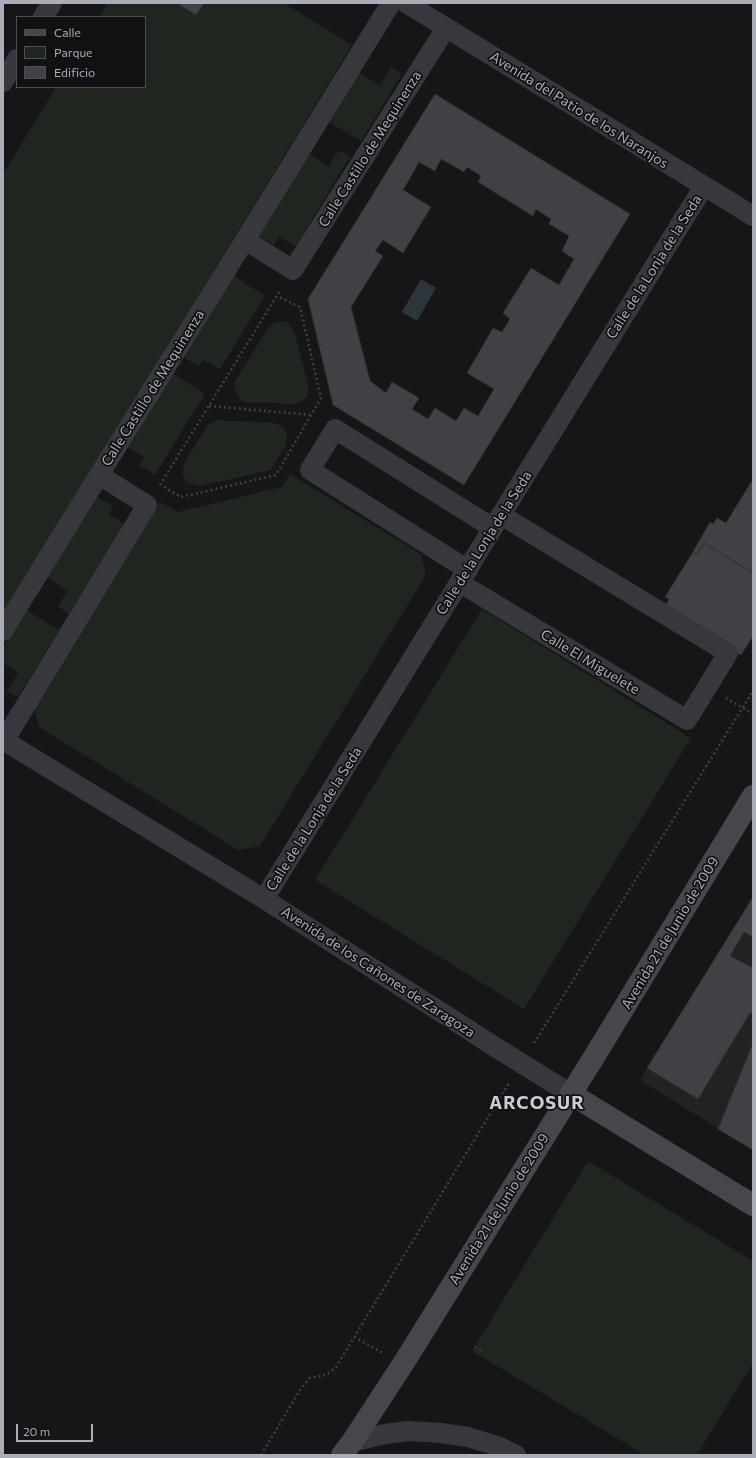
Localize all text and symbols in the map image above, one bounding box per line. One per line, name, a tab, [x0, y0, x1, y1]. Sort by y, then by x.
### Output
legend	[16, 16, 146, 88]
text: Calle	[54, 25, 81, 39]
text: Parque	[54, 45, 92, 59]
street label: Avenida del Patio de los Naranjos	[487, 48, 671, 172]
text: Edificio	[54, 65, 95, 79]
street label: Calle Castillo de Mequinenza	[315, 68, 425, 230]
street label: Calle de la Lonja de la Seda	[603, 192, 705, 342]
street label: Calle Castillo de Mequinenza	[98, 307, 208, 469]
street label: Calle de la Lonja de la Seda	[433, 468, 535, 618]
street label: Calle El Miguelete	[538, 626, 642, 698]
street label: Calle de la Lonja de la Seda	[263, 744, 365, 894]
street label: Avenida 21 de Junio de 2009	[618, 854, 722, 1012]
street label: Avenida de los Cañones de Zaragoza	[278, 903, 478, 1041]
district label: ARCOSUR	[489, 1092, 585, 1114]
street label: Avenida 21 de Junio de 2009	[446, 1130, 552, 1288]
scale bar	[18, 1416, 95, 1442]
text: 20 m	[23, 1424, 50, 1438]

